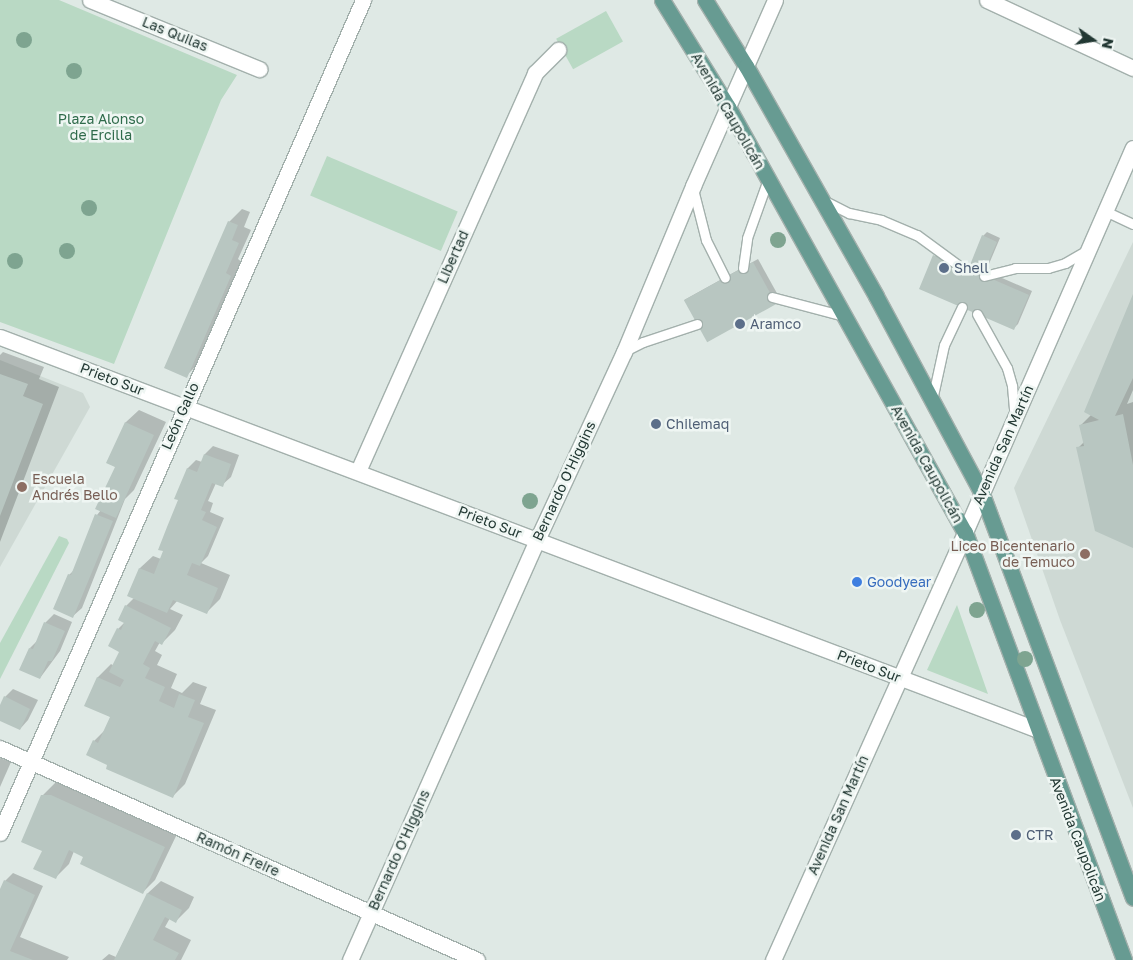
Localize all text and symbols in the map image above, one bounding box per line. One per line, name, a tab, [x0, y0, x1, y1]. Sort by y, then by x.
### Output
street label: Las Quilas	[140, 13, 210, 55]
north arrow	[1068, 15, 1118, 65]
text: N	[1099, 36, 1118, 51]
street label: Avenida Caupolicán	[688, 50, 768, 172]
park label: Plaza Alonso de Ercilla	[58, 111, 144, 144]
street label: Libertad	[434, 228, 472, 286]
place label: Shell	[954, 260, 989, 276]
marker: Shell	[938, 262, 950, 274]
place label: Aramco	[750, 316, 801, 332]
marker: Aramco	[734, 318, 746, 330]
street label: Prieto Sur	[78, 359, 146, 399]
street label: León Gallo	[158, 380, 202, 452]
street label: Avenida San Martín	[969, 383, 1037, 507]
street label: Avenida Caupolicán	[888, 402, 966, 526]
place label: Chilemaq	[666, 416, 729, 432]
street label: Bernardo O'Higgins	[529, 418, 599, 544]
marker: Chilemaq	[650, 418, 662, 430]
place label: Escuela Andrés Bello	[32, 471, 118, 504]
marker: Escuela Andrés Bello	[16, 481, 28, 493]
street label: Prieto Sur	[456, 502, 524, 542]
place label: Liceo Bicentenario de Temuco	[950, 538, 1075, 570]
marker: Liceo Bicentenario de Temuco	[1079, 548, 1091, 560]
place label: Goodyear	[867, 574, 931, 590]
marker: Goodyear	[851, 576, 863, 588]
street label: Prieto Sur	[835, 646, 903, 686]
street label: Avenida San Martín	[804, 753, 872, 877]
street label: Avenida Caupolicán	[1047, 774, 1109, 904]
street label: Bernardo O'Higgins	[365, 787, 433, 913]
place label: CTR	[1026, 827, 1053, 843]
street label: Ramón Freire	[194, 828, 282, 880]
marker: CTR	[1010, 829, 1022, 841]

